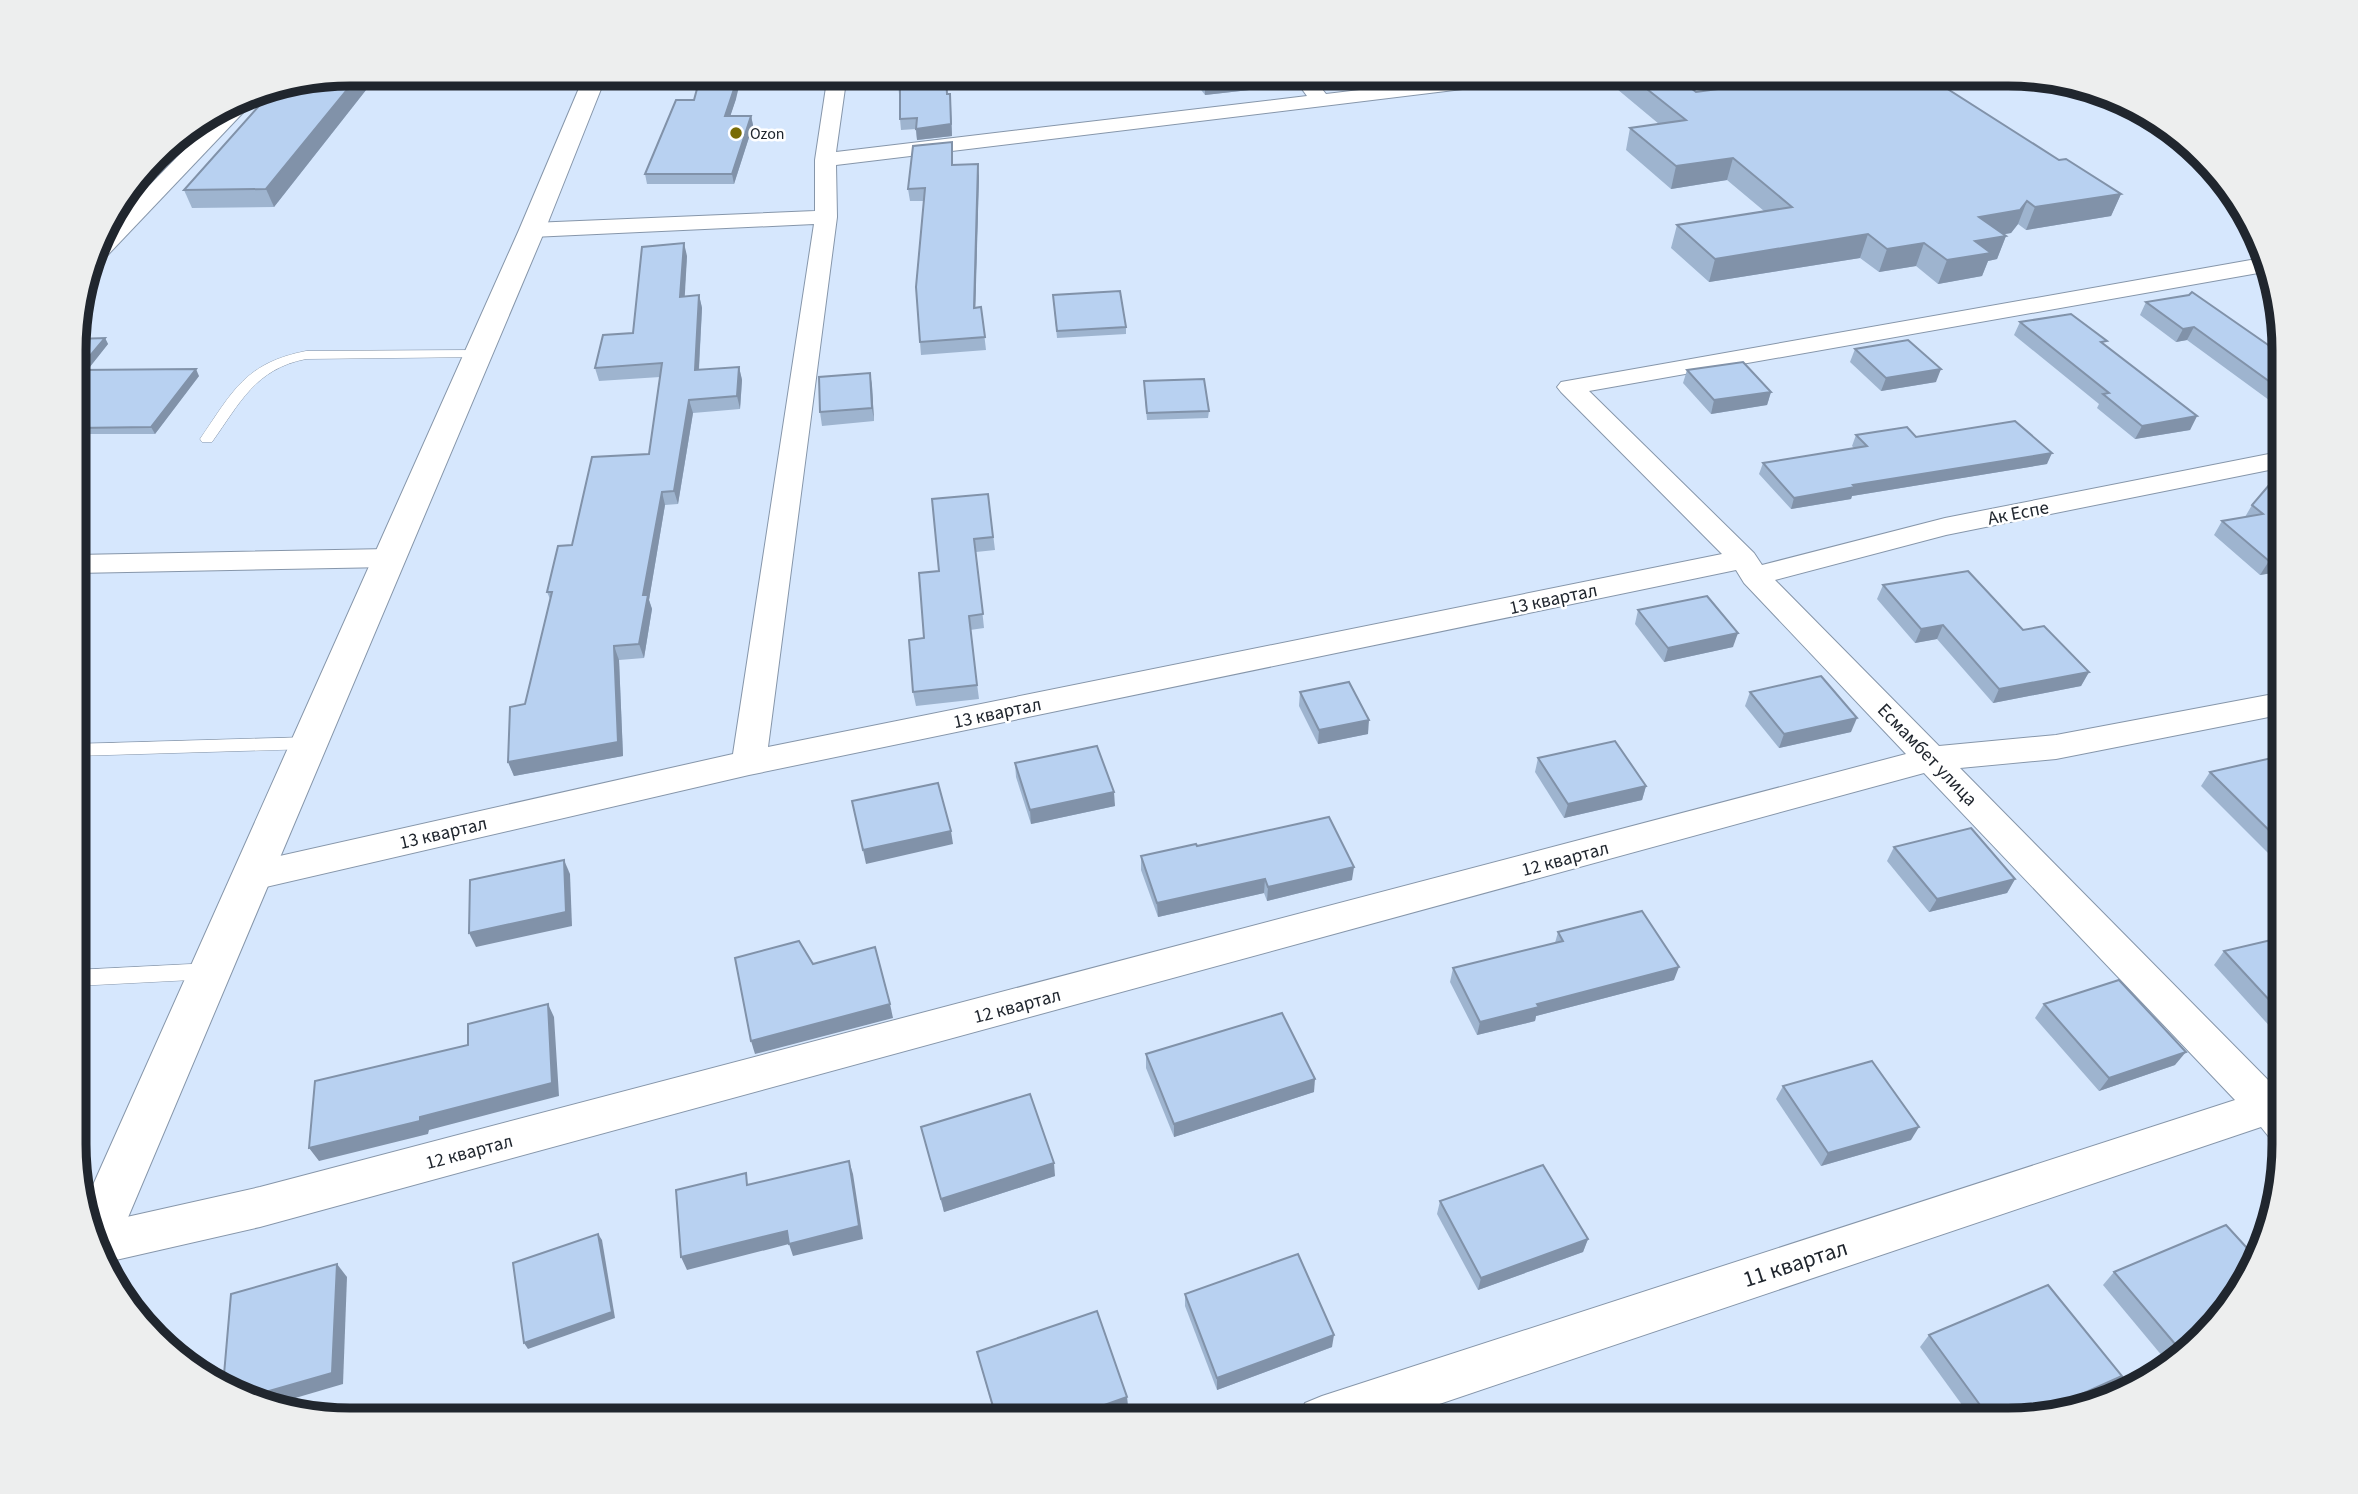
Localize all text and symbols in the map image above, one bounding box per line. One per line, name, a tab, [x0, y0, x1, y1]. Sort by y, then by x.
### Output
place label: Ozon	[750, 123, 785, 145]
marker: Ozon	[728, 125, 744, 141]
street label: Ак Еспе	[1985, 494, 2051, 533]
street label: 13 квартал	[1507, 577, 1600, 622]
street label: 13 квартал	[951, 691, 1044, 736]
street label: Есмамбет улица	[1871, 697, 1983, 813]
street label: 13 квартал	[397, 810, 490, 857]
street label: 12 квартал	[1519, 835, 1612, 884]
street label: 12 квартал	[971, 982, 1064, 1031]
street label: 12 квартал	[423, 1128, 516, 1177]
street label: 11 квартал	[1739, 1231, 1852, 1296]

